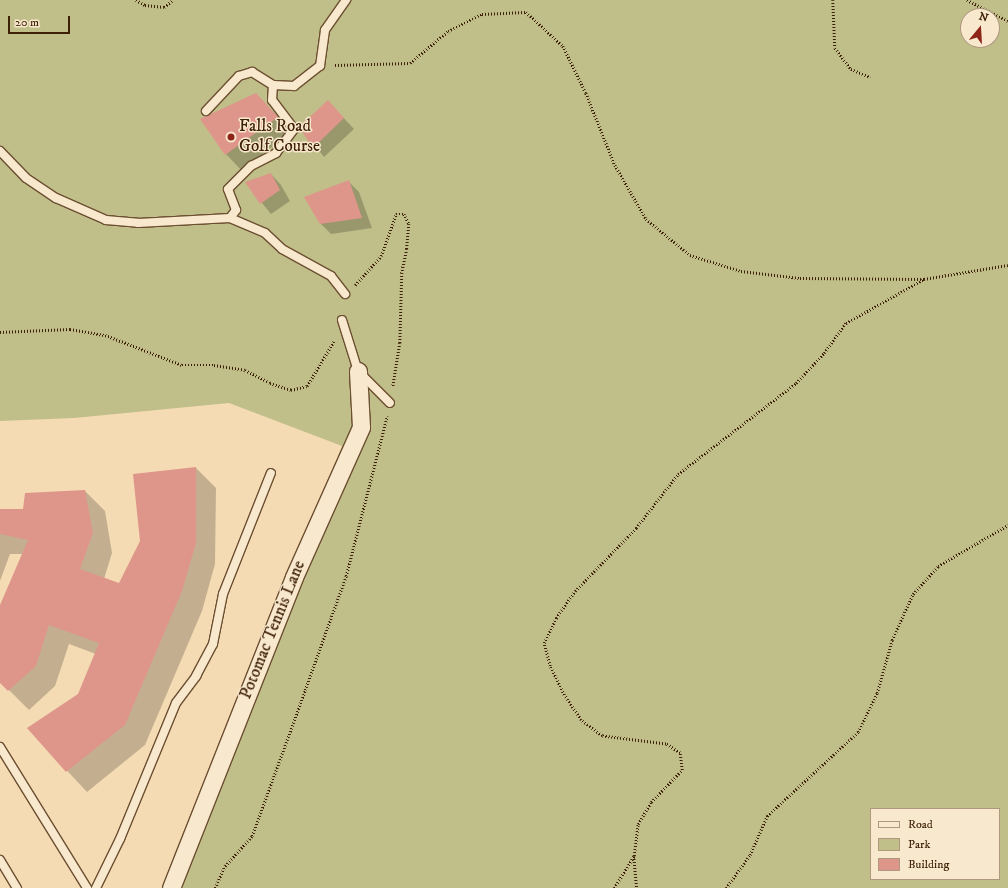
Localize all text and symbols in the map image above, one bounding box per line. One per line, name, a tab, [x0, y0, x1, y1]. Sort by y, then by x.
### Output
scale bar	[10, 8, 72, 34]
north arrow	[960, 8, 1000, 48]
text: N	[977, 9, 990, 26]
text: 20 m	[15, 15, 39, 30]
place label: Falls Road Golf Course	[239, 117, 320, 157]
marker: Falls Road Golf Course	[226, 132, 236, 142]
street label: Potomac Tennis Lane	[236, 558, 310, 702]
legend	[870, 808, 1000, 880]
text: Road	[908, 817, 933, 832]
text: Park	[908, 837, 930, 852]
text: Building	[908, 857, 949, 872]

